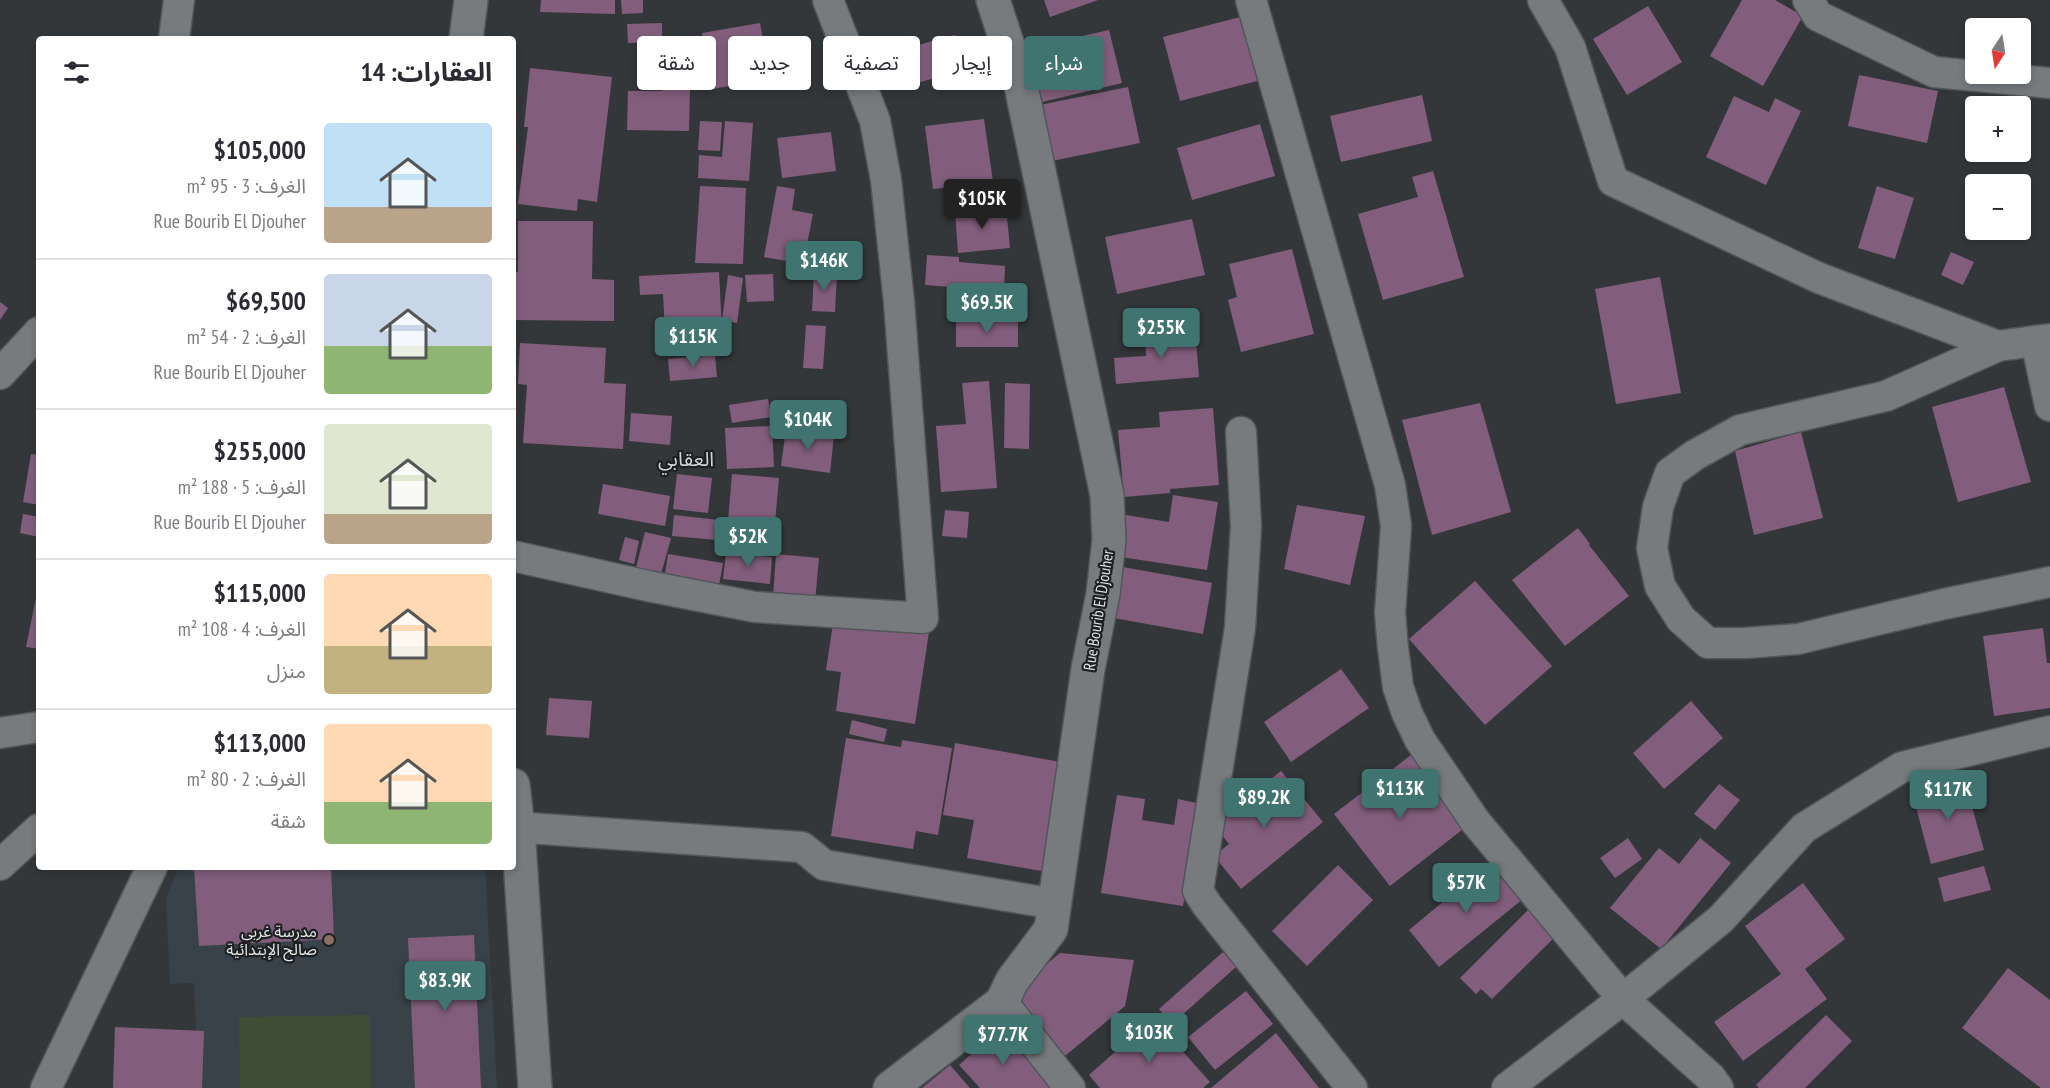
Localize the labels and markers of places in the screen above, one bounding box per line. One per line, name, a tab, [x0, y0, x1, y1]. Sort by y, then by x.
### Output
pin: $105K	[940, 179, 1024, 230]
pin: $146K	[782, 241, 866, 292]
pin: $69.5K	[938, 283, 1036, 334]
pin: $255K	[1119, 308, 1203, 359]
pin: $115K	[651, 317, 735, 368]
pin: $104K	[766, 400, 850, 451]
pin: $52K	[712, 517, 784, 568]
pin: $113K	[1358, 769, 1442, 820]
pin: $117K	[1906, 770, 1990, 821]
pin: $89.2K	[1215, 778, 1313, 829]
pin: $57K	[1430, 863, 1502, 914]
place label: مدرسة غربي صالح الإبتدائية	[226, 921, 317, 962]
marker: مدرسة غربي صالح الإبتدائية	[322, 933, 336, 947]
pin: $83.9K	[396, 961, 494, 1012]
pin: $103K	[1107, 1013, 1191, 1064]
pin: $77.7K	[954, 1015, 1052, 1066]

